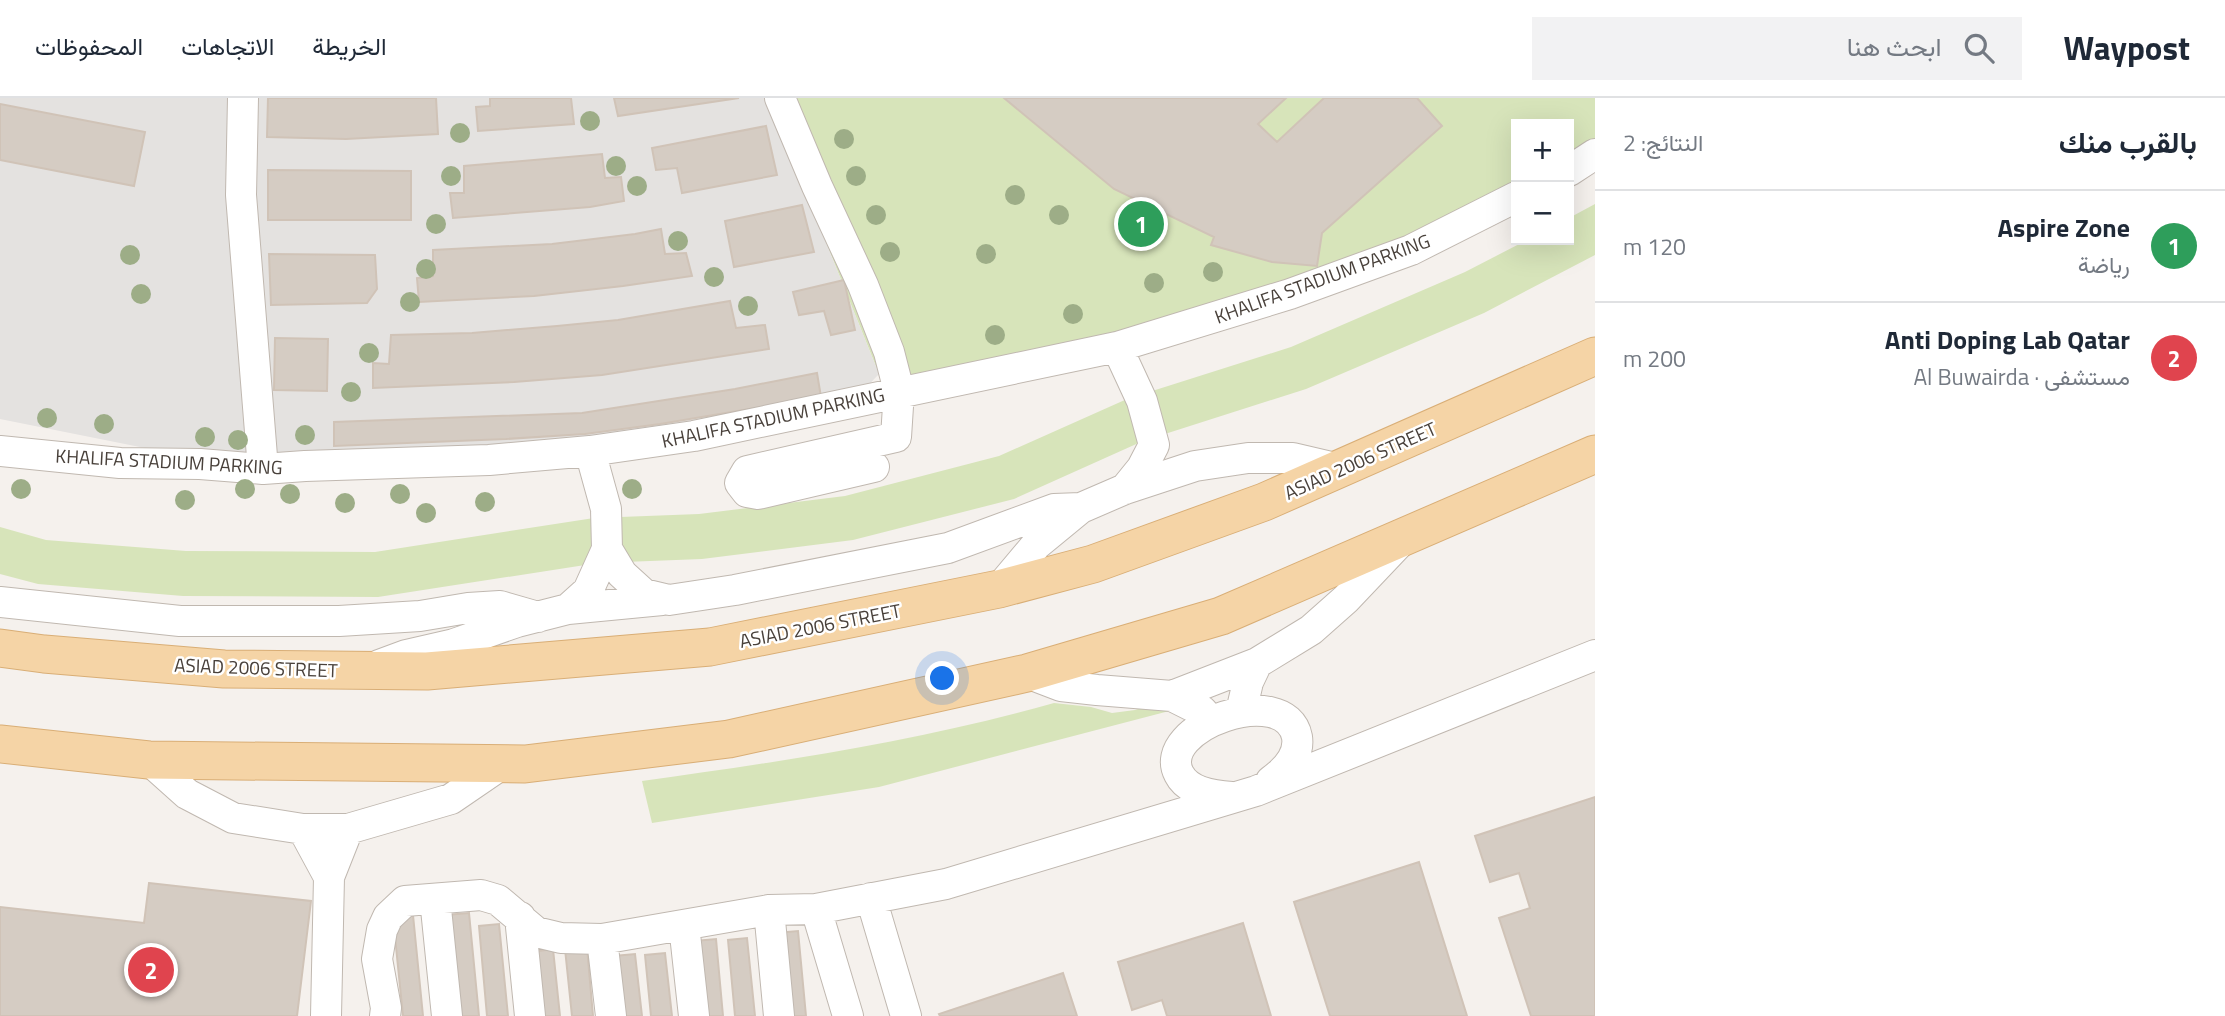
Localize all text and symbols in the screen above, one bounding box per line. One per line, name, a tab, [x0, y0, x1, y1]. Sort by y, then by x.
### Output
search box	[1532, 17, 2022, 80]
text: Waypost	[2064, 23, 2190, 73]
text: ابحث هنا	[1847, 27, 1942, 66]
text: المحفوظات	[35, 28, 143, 64]
text: الاتجاهات	[181, 28, 274, 64]
text: الخريطة	[312, 28, 387, 64]
icon: search	[1960, 29, 1998, 67]
map controls	[1511, 119, 1574, 245]
button: +	[1511, 119, 1574, 182]
text: بالقرب منك	[2059, 119, 2197, 165]
text: النتائج: 2	[1623, 125, 1703, 160]
button: −	[1511, 182, 1574, 245]
pin: 1	[1118, 198, 1164, 250]
text: Aspire Zone	[1997, 208, 2130, 247]
street label: KHALIFA STADIUM PARKING	[1210, 225, 1434, 331]
text: 120 m	[1623, 229, 1686, 264]
text: 1	[2168, 229, 2180, 264]
text: رياضة	[2078, 247, 2130, 282]
text: Anti Doping Lab Qatar	[1885, 320, 2130, 359]
text: 200 m	[1623, 341, 1686, 376]
text: 2	[2168, 341, 2180, 376]
text: مستشفى · Al Buwairda	[1913, 359, 2130, 394]
street label: KHALIFA STADIUM PARKING	[659, 379, 887, 455]
street label: ASIAD 2006 STREET	[1279, 413, 1441, 507]
street label: KHALIFA STADIUM PARKING	[55, 441, 283, 481]
street label: ASIAD 2006 STREET	[737, 595, 903, 655]
street label: ASIAD 2006 STREET	[174, 650, 338, 684]
your location	[925, 661, 959, 695]
pin: 2	[128, 944, 174, 996]

